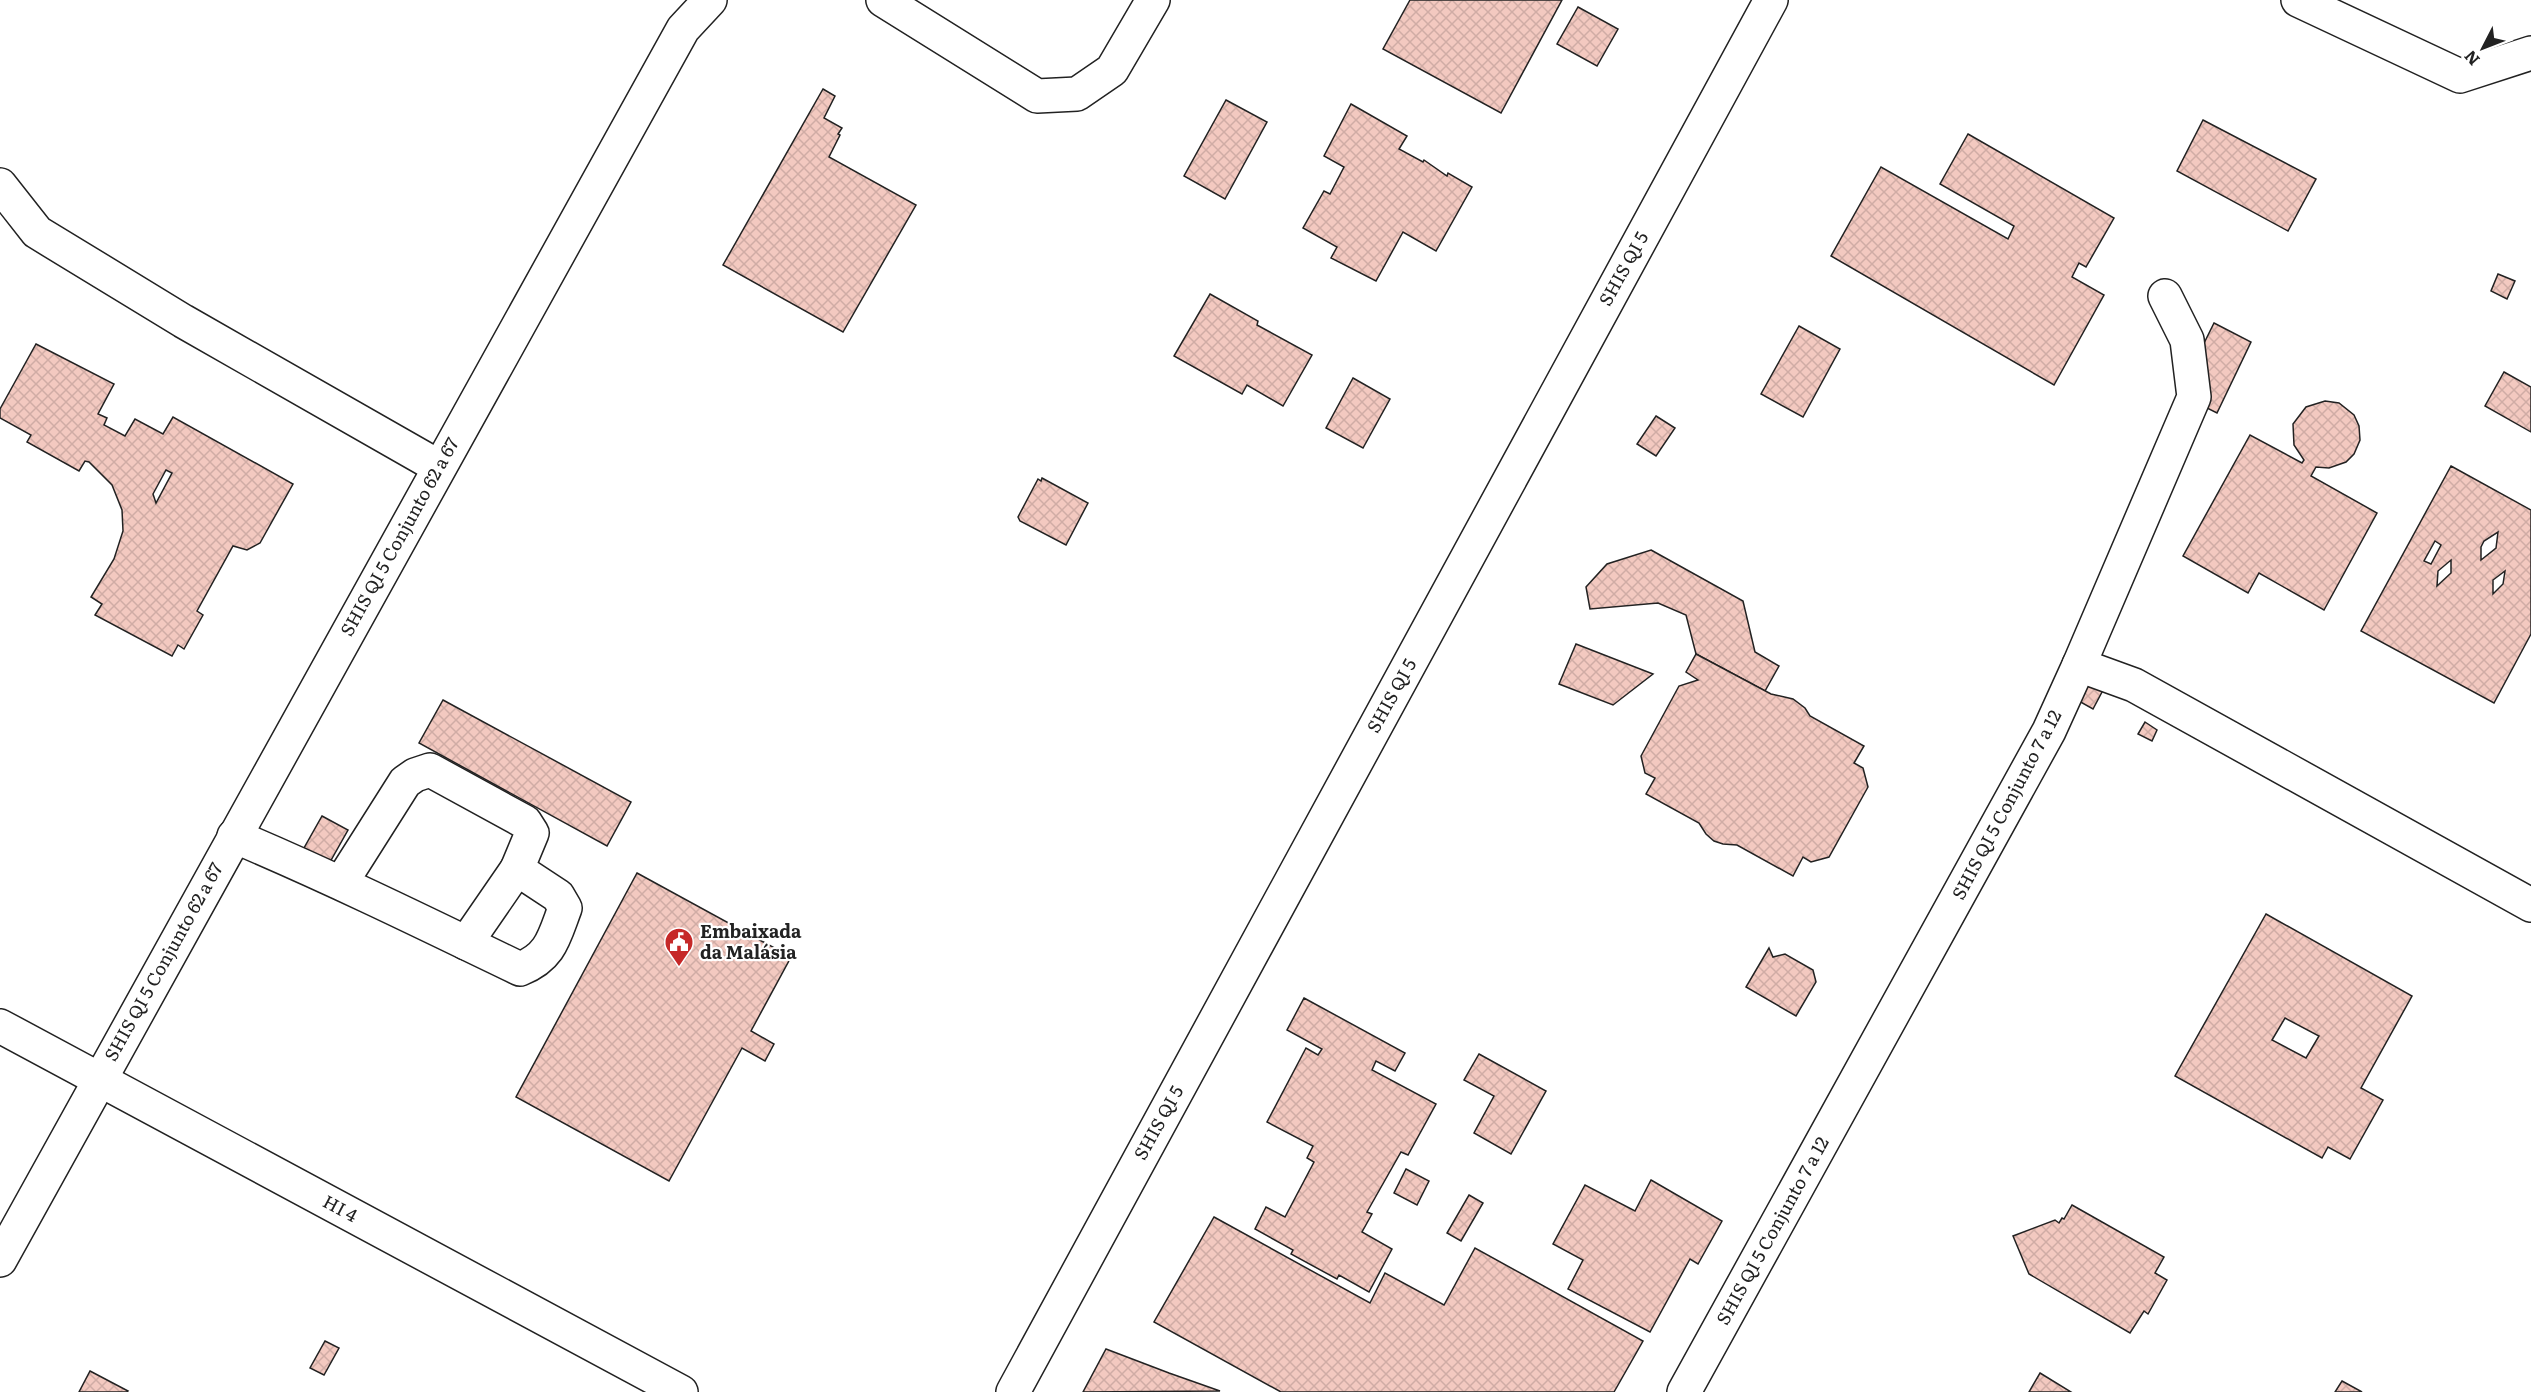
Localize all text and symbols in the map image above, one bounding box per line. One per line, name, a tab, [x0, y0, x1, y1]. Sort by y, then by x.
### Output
north arrow	[2453, 18, 2513, 78]
text: N	[2458, 46, 2485, 72]
street label: SHIS QI 5	[1591, 226, 1654, 310]
street label: SHIS QI 5 Conjunto 62 a 67	[333, 432, 465, 641]
street label: SHIS QI 5	[1359, 653, 1422, 737]
street label: SHIS QI 5 Conjunto 7 a 12	[1944, 705, 2067, 904]
street label: SHIS QI 5 Conjunto 62 a 67	[97, 857, 229, 1066]
place label: Embaixada da Malásia	[700, 917, 802, 965]
public building icon: Embaixada da Malásia	[663, 926, 695, 968]
street label: SHIS QI 5	[1126, 1080, 1189, 1164]
street label: SHIS QI 5 Conjunto 7 a 12	[1709, 1131, 1835, 1329]
street label: HI 4	[318, 1187, 363, 1228]

